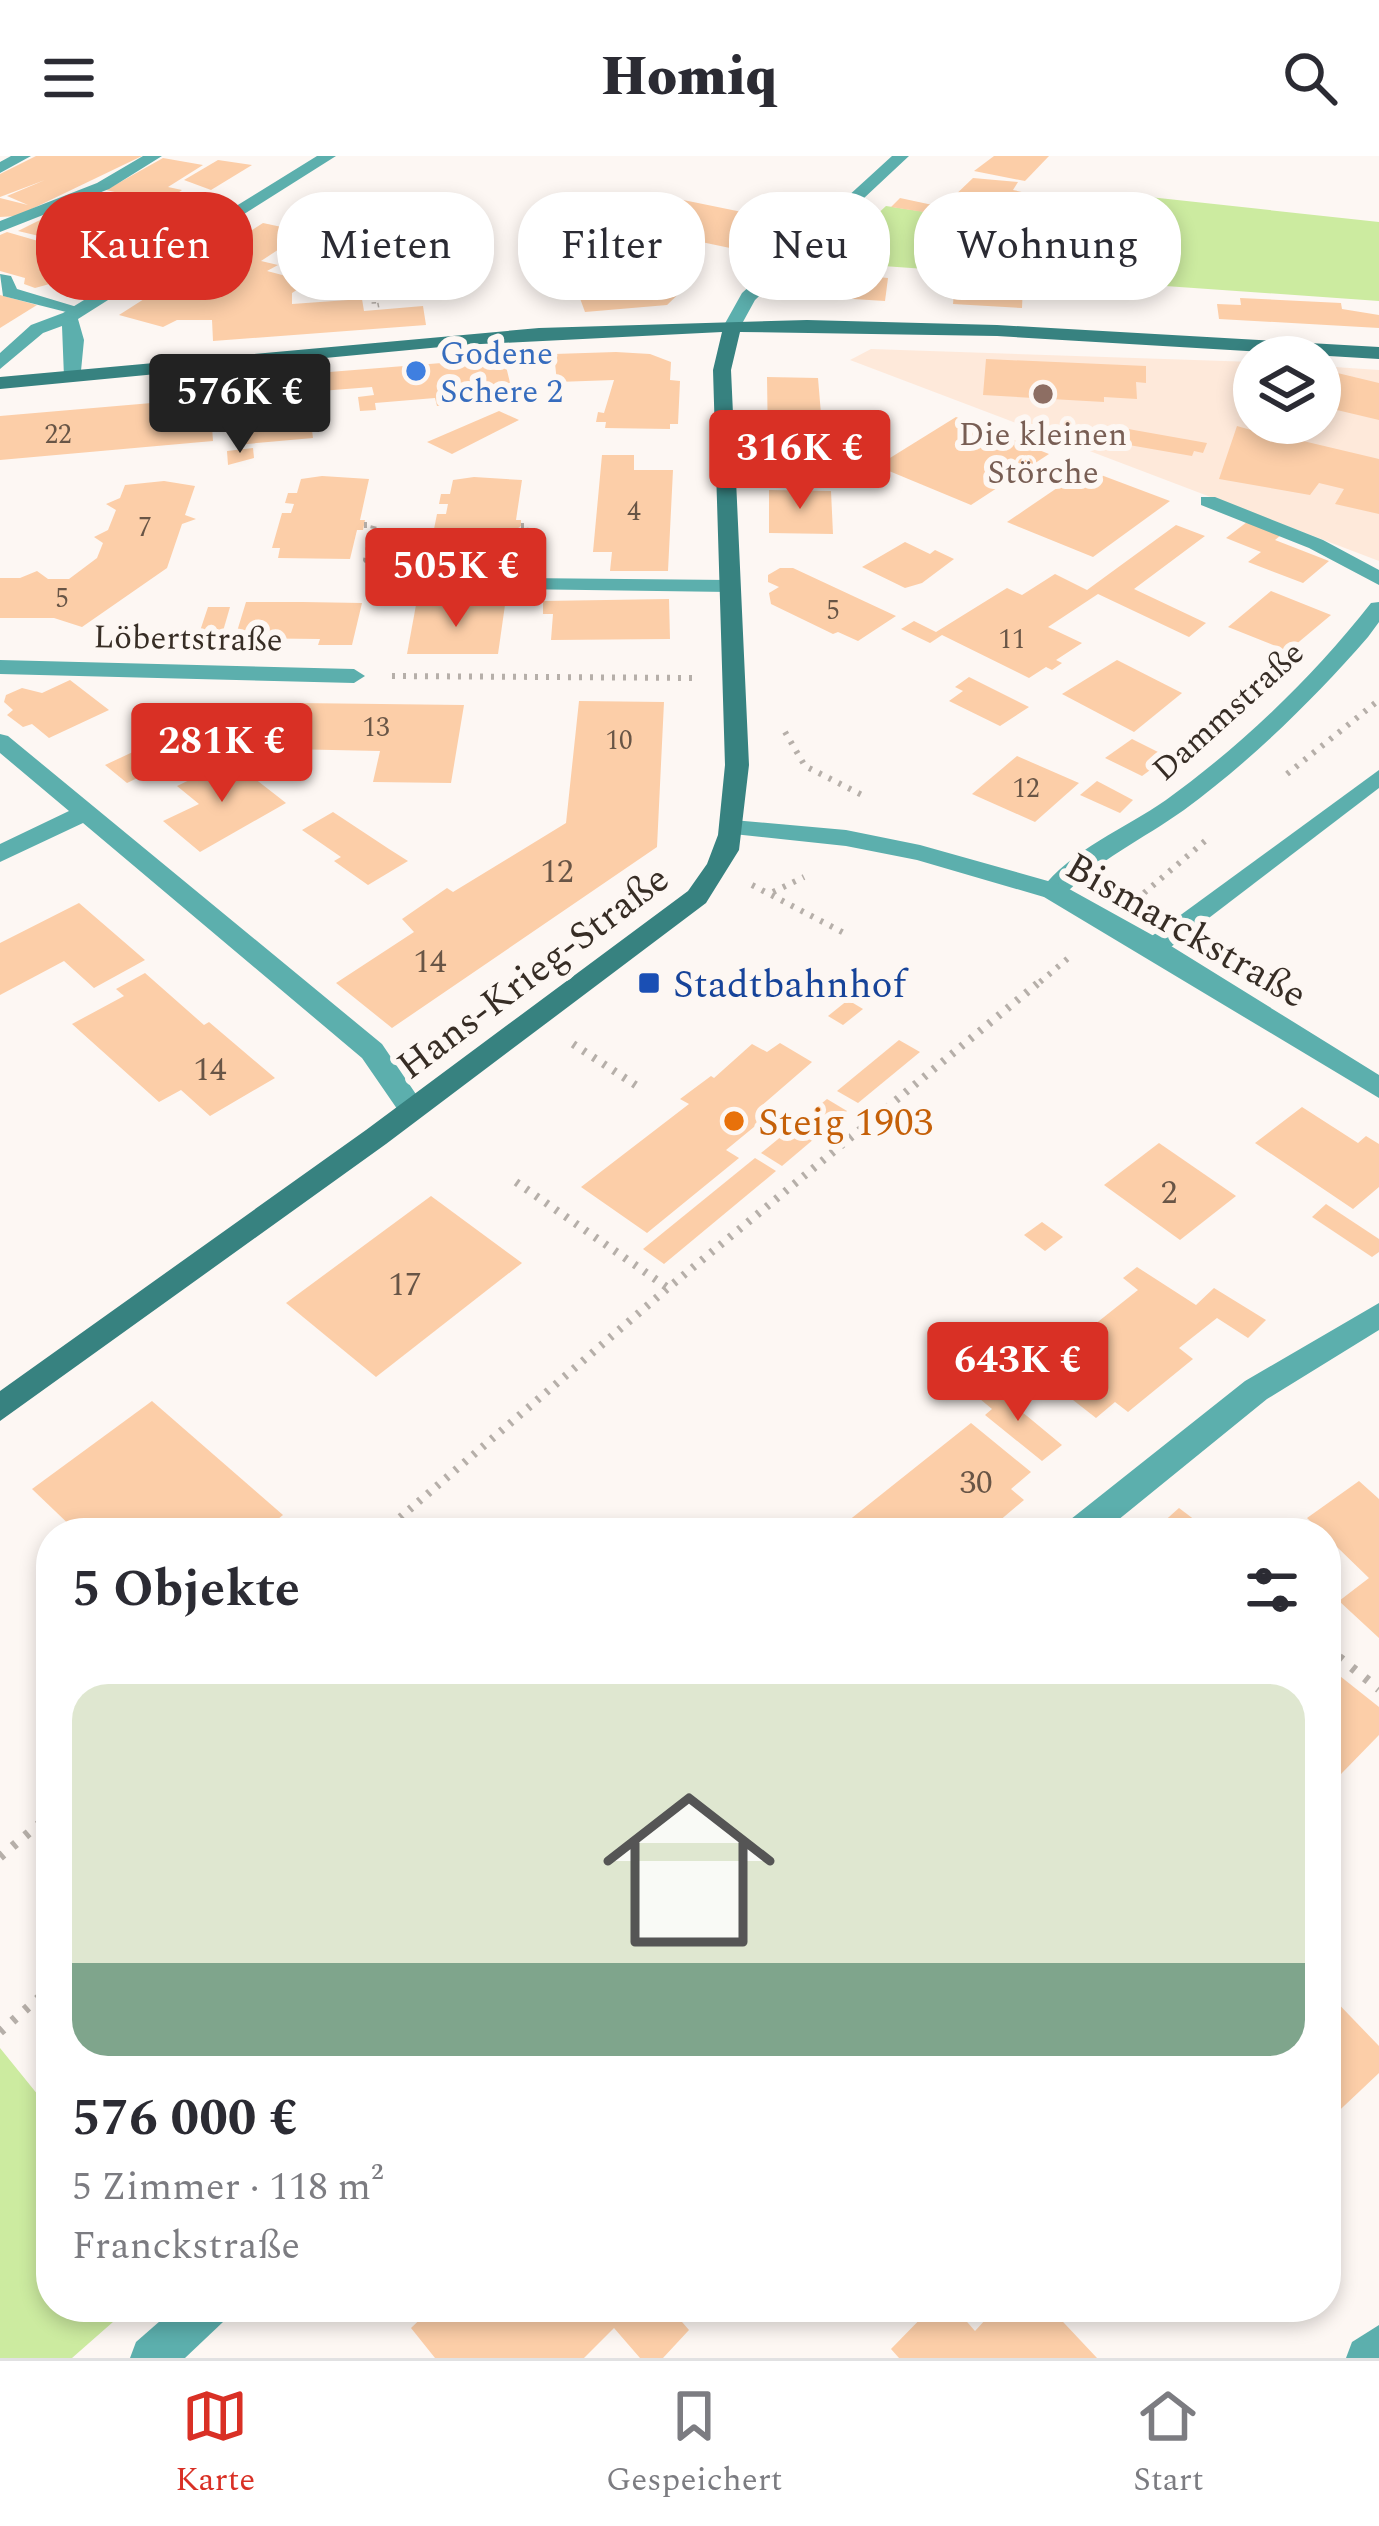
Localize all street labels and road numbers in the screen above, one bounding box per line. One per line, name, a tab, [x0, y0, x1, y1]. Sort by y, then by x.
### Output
street label: Löbertstraße	[93, 612, 283, 666]
street label: Dammstraße	[1141, 629, 1316, 794]
street label: Bismarckstraße	[1054, 838, 1318, 1024]
street label: Hans-Krieg-Straße	[385, 851, 682, 1095]

